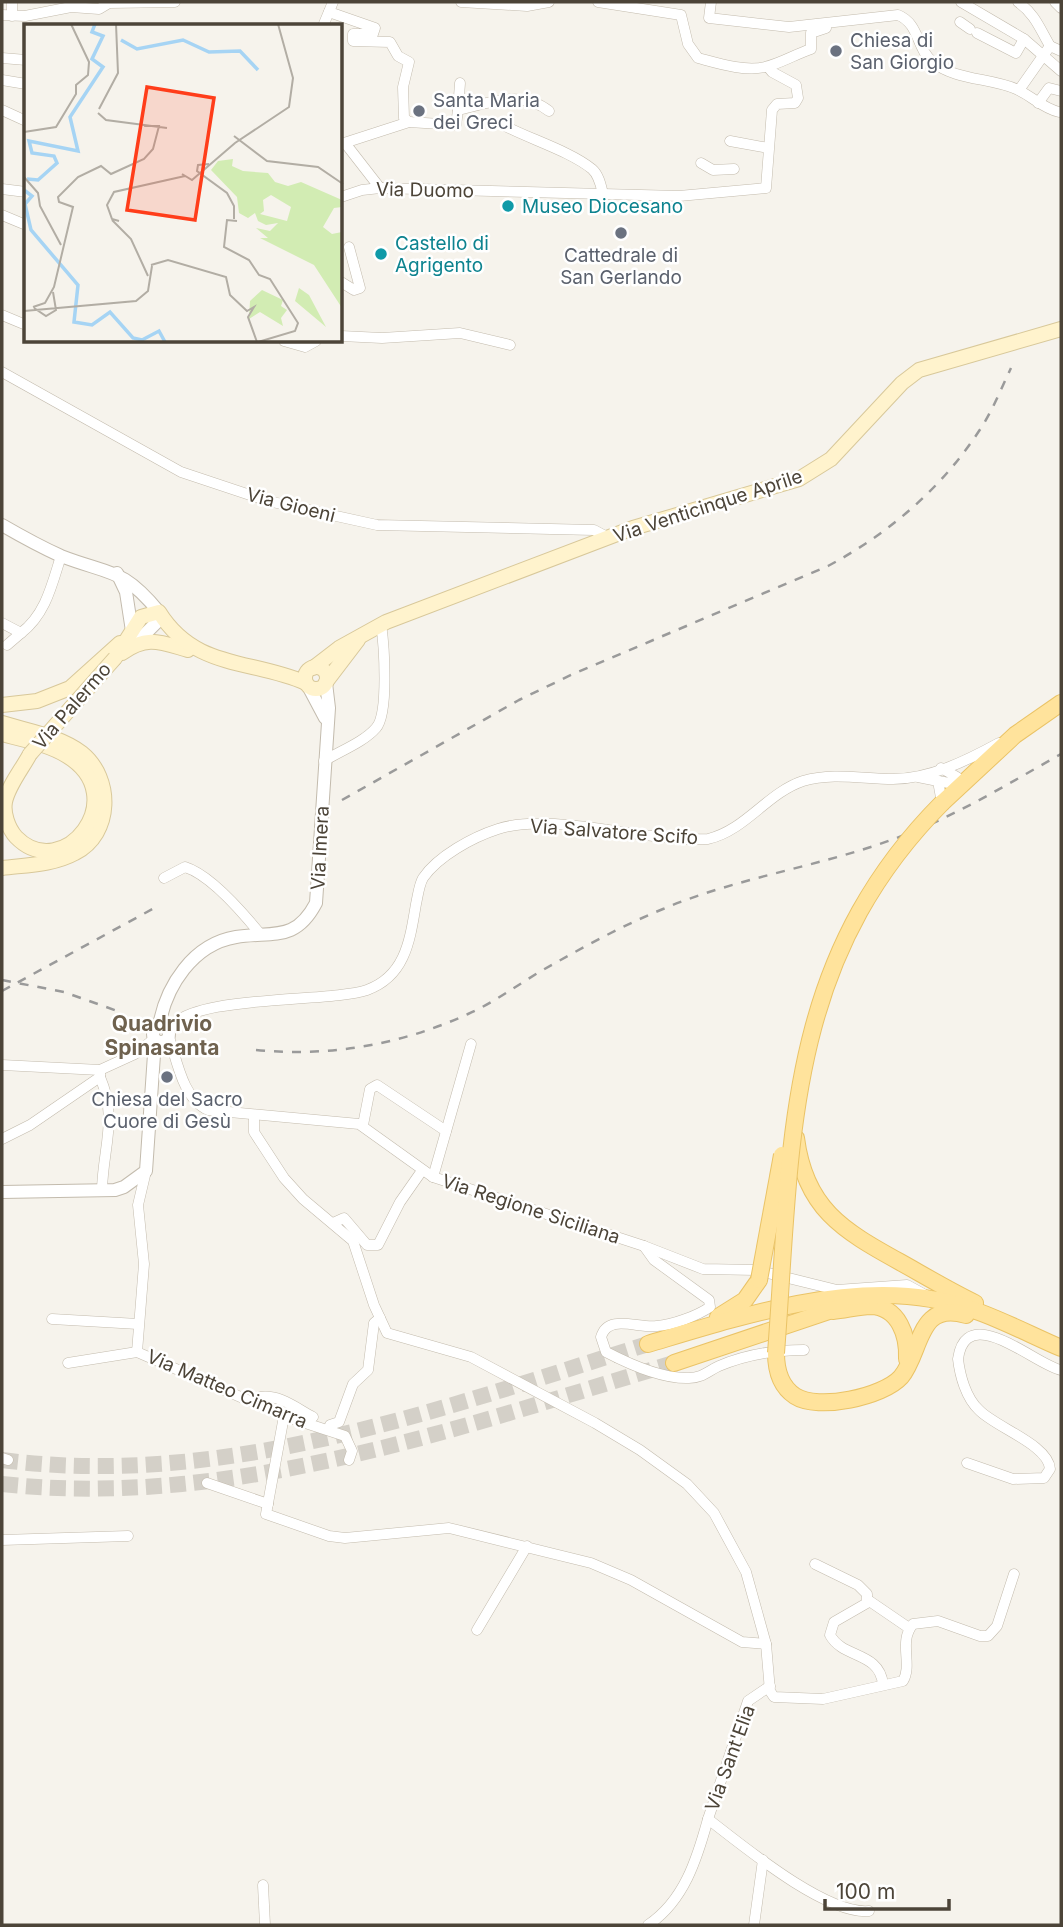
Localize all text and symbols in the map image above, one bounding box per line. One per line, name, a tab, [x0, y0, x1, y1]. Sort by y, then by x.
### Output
inset map	[24, 24, 343, 343]
place label: Chiesa di San Giorgio	[850, 29, 954, 74]
marker: Chiesa di San Giorgio	[828, 43, 844, 59]
place label: Santa Maria dei Greci	[433, 89, 540, 134]
marker: Santa Maria dei Greci	[411, 103, 427, 119]
street label: Via Duomo	[376, 178, 474, 202]
place label: Museo Diocesano	[522, 195, 683, 218]
marker: Museo Diocesano	[500, 198, 516, 214]
marker: Cattedrale di San Gerlando	[613, 225, 629, 241]
place label: Castello di Agrigento	[395, 232, 489, 277]
place label: Cattedrale di San Gerlando	[560, 244, 682, 289]
marker: Castello di Agrigento	[373, 246, 389, 262]
street label: Via Venticinque Aprile	[611, 465, 805, 547]
street label: Via Gioeni	[244, 483, 338, 527]
street label: Via Palermo	[28, 658, 116, 754]
street label: Via Imera	[306, 805, 334, 891]
street label: Via Salvatore Scifo	[529, 815, 699, 849]
district label: Quadrivio Spinasanta	[105, 1011, 219, 1060]
marker: Chiesa del Sacro Cuore di Gesù	[159, 1069, 175, 1085]
place label: Chiesa del Sacro Cuore di Gesù	[91, 1088, 243, 1133]
street label: Via Regione Siciliana	[439, 1169, 623, 1249]
street label: Via Matteo Cimarra	[143, 1345, 311, 1433]
street label: Via Sant'Elia	[700, 1702, 760, 1814]
scale bar	[825, 1868, 949, 1912]
text: 100 m	[836, 1879, 895, 1904]

